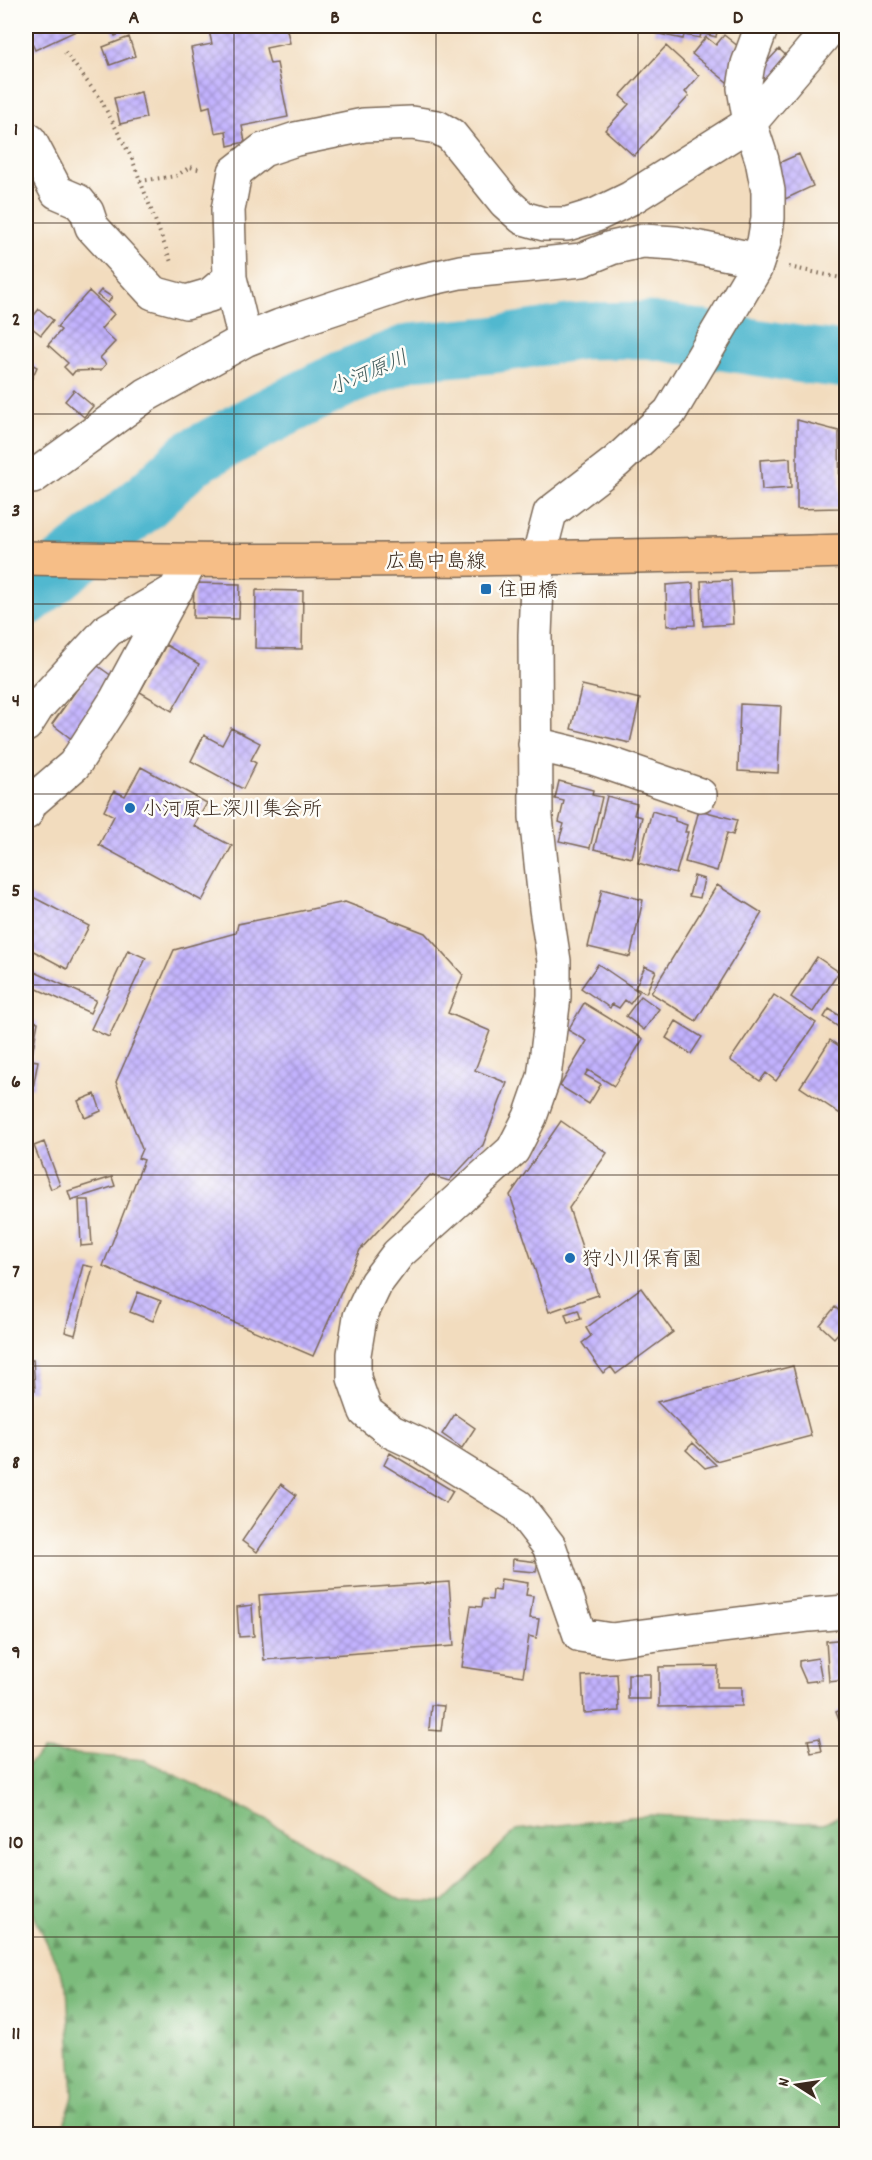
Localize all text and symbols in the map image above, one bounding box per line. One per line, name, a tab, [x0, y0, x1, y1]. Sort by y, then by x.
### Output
text: A	[129, 5, 140, 33]
text: B	[330, 5, 340, 33]
text: C	[532, 5, 542, 33]
text: D	[733, 5, 744, 33]
text: 1	[14, 117, 18, 145]
text: 2	[12, 307, 20, 335]
water label: 小河原川	[325, 345, 414, 405]
text: 3	[12, 498, 20, 526]
street label: 広島中島線	[386, 549, 486, 577]
place label: 住田橋	[498, 578, 558, 606]
marker: 住田橋	[479, 582, 493, 596]
text: 4	[12, 688, 20, 716]
place label: 小河原上深川集会所	[142, 797, 322, 825]
marker: 小河原上深川集会所	[123, 801, 137, 815]
text: 5	[11, 878, 21, 906]
text: 6	[11, 1069, 21, 1097]
place label: 狩小川保育園	[582, 1247, 702, 1275]
marker: 狩小川保育園	[563, 1251, 577, 1265]
text: 7	[12, 1259, 20, 1287]
text: 8	[12, 1450, 20, 1478]
text: 9	[11, 1640, 21, 1668]
text: 10	[8, 1830, 24, 1858]
text: 11	[12, 2021, 20, 2049]
north arrow	[767, 2055, 827, 2115]
text: N	[773, 2076, 797, 2089]

